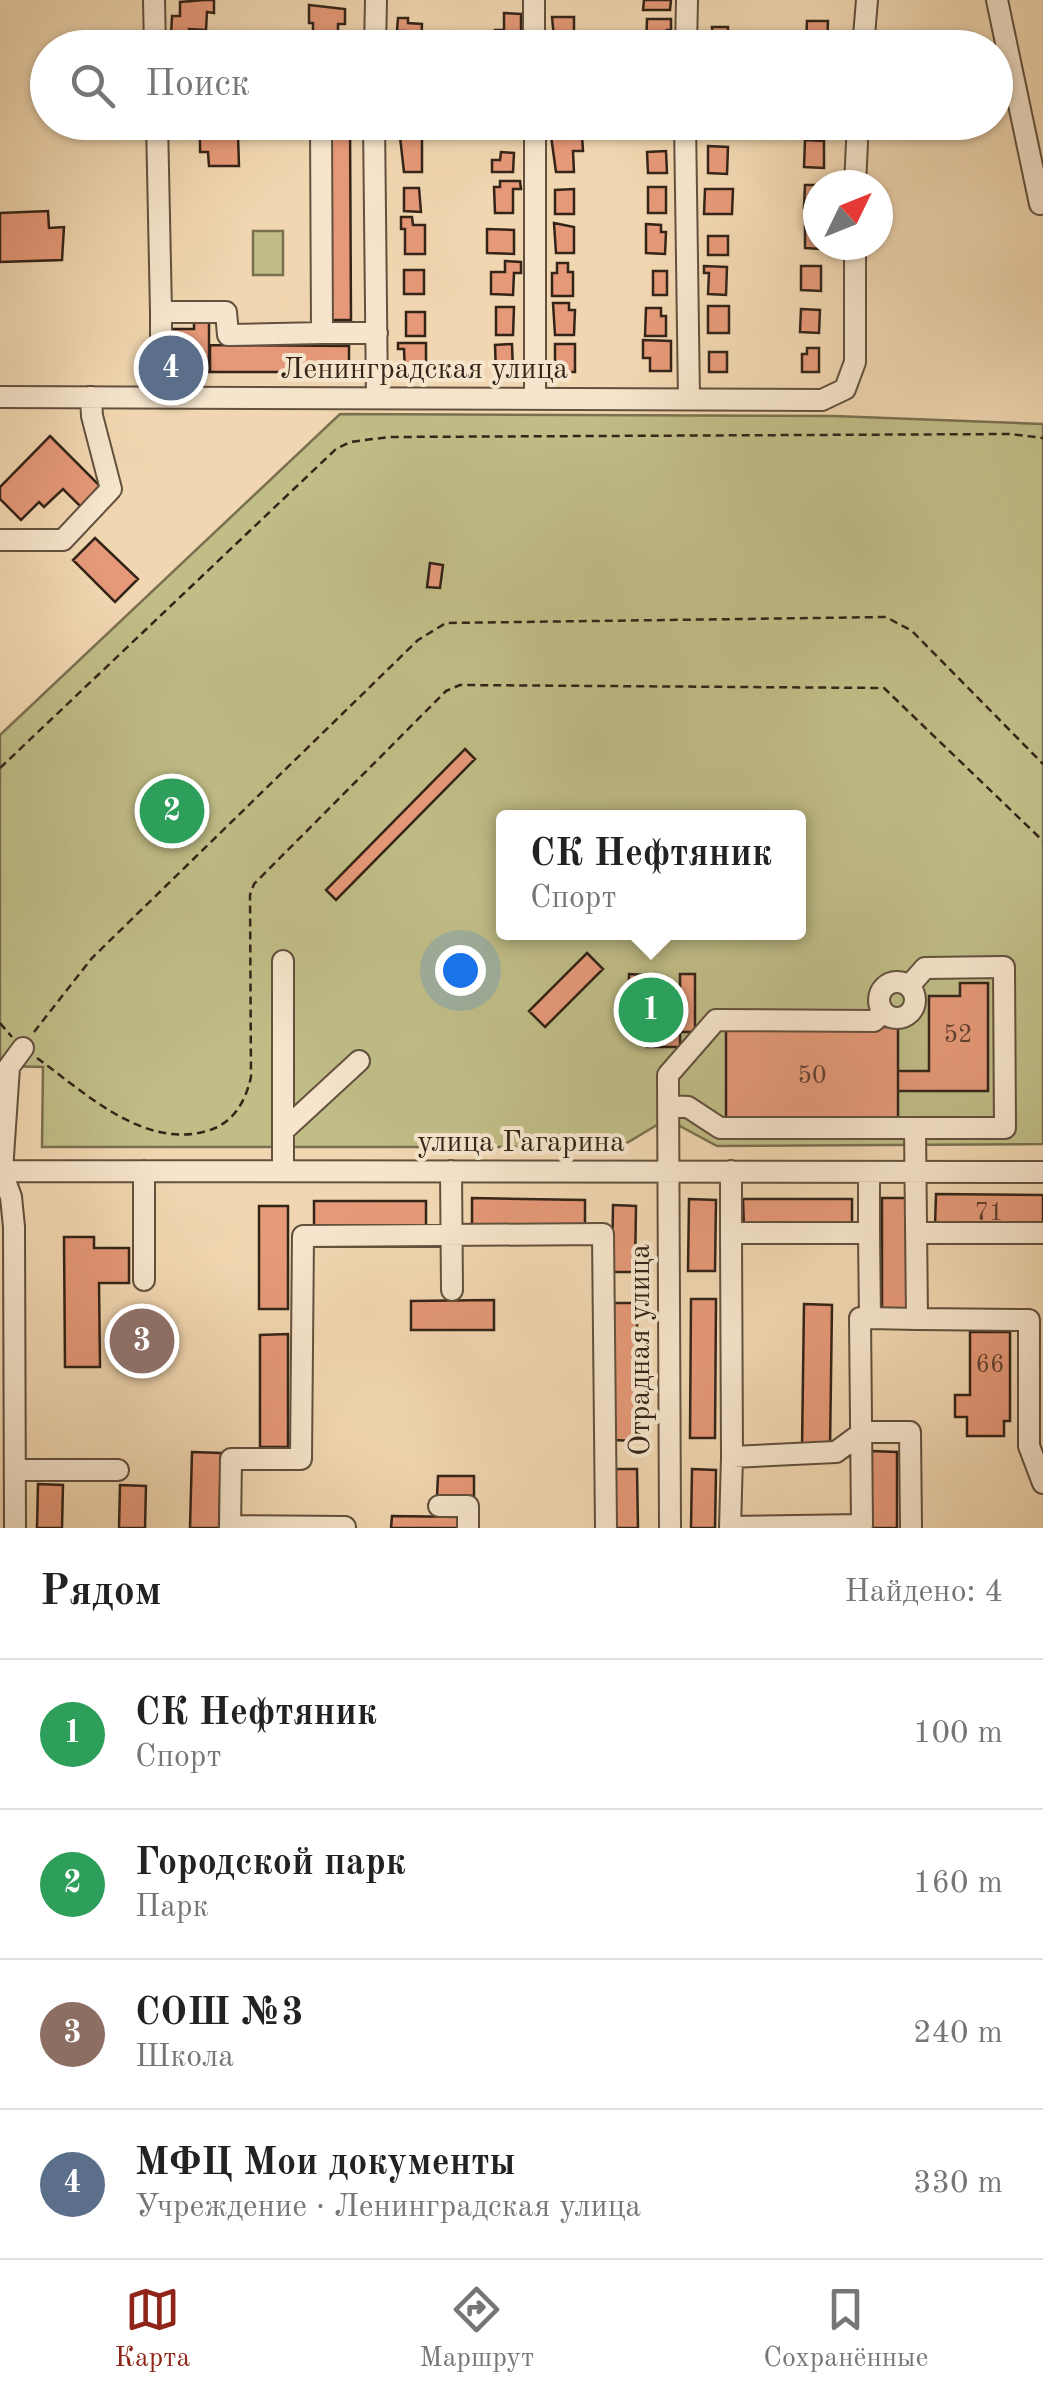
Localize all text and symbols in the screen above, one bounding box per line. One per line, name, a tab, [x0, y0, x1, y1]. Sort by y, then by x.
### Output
search box	[30, 30, 1013, 140]
icon: search	[65, 58, 120, 113]
text: Поиск	[145, 66, 250, 104]
north arrow	[803, 170, 893, 260]
pin: 4	[138, 330, 204, 406]
street label: Ленинградская улица	[280, 355, 568, 385]
pin: 2	[140, 774, 204, 848]
popup	[496, 810, 806, 940]
text: СК Нефтяник	[530, 836, 772, 874]
text: Спорт	[530, 883, 617, 915]
your location	[435, 945, 486, 996]
pin: 1	[618, 972, 684, 1048]
house number: 52	[943, 1023, 973, 1048]
house number: 50	[797, 1064, 827, 1089]
street label: улица Гагарина	[417, 1128, 625, 1158]
house number: 71	[974, 1201, 1004, 1226]
street label: Отрадная улица	[626, 1244, 656, 1456]
pin: 3	[110, 1304, 174, 1378]
house number: 66	[975, 1353, 1005, 1378]
text: Рядом	[40, 1572, 162, 1614]
text: Найдено: 4	[844, 1577, 1003, 1609]
text: СК Нефтяник	[135, 1695, 377, 1733]
text: 1	[63, 1718, 82, 1750]
text: 100 m	[913, 1718, 1003, 1750]
text: Спорт	[135, 1742, 222, 1774]
text: Городской парк	[135, 1845, 406, 1883]
text: 2	[63, 1868, 82, 1900]
text: 160 m	[913, 1868, 1003, 1900]
text: Парк	[135, 1892, 209, 1924]
text: СОШ №3	[135, 1995, 303, 2033]
text: 3	[63, 2018, 82, 2050]
text: 240 m	[913, 2018, 1003, 2050]
text: Школа	[135, 2042, 234, 2074]
text: МФЦ Мои документы	[135, 2145, 516, 2183]
text: 4	[63, 2168, 82, 2200]
text: 330 m	[913, 2168, 1003, 2200]
text: Учреждение · Ленинградская улица	[135, 2192, 641, 2224]
tab: Карта	[115, 2282, 190, 2377]
tab: Маршрут	[419, 2282, 534, 2377]
tab: Сохранённые	[763, 2282, 928, 2377]

